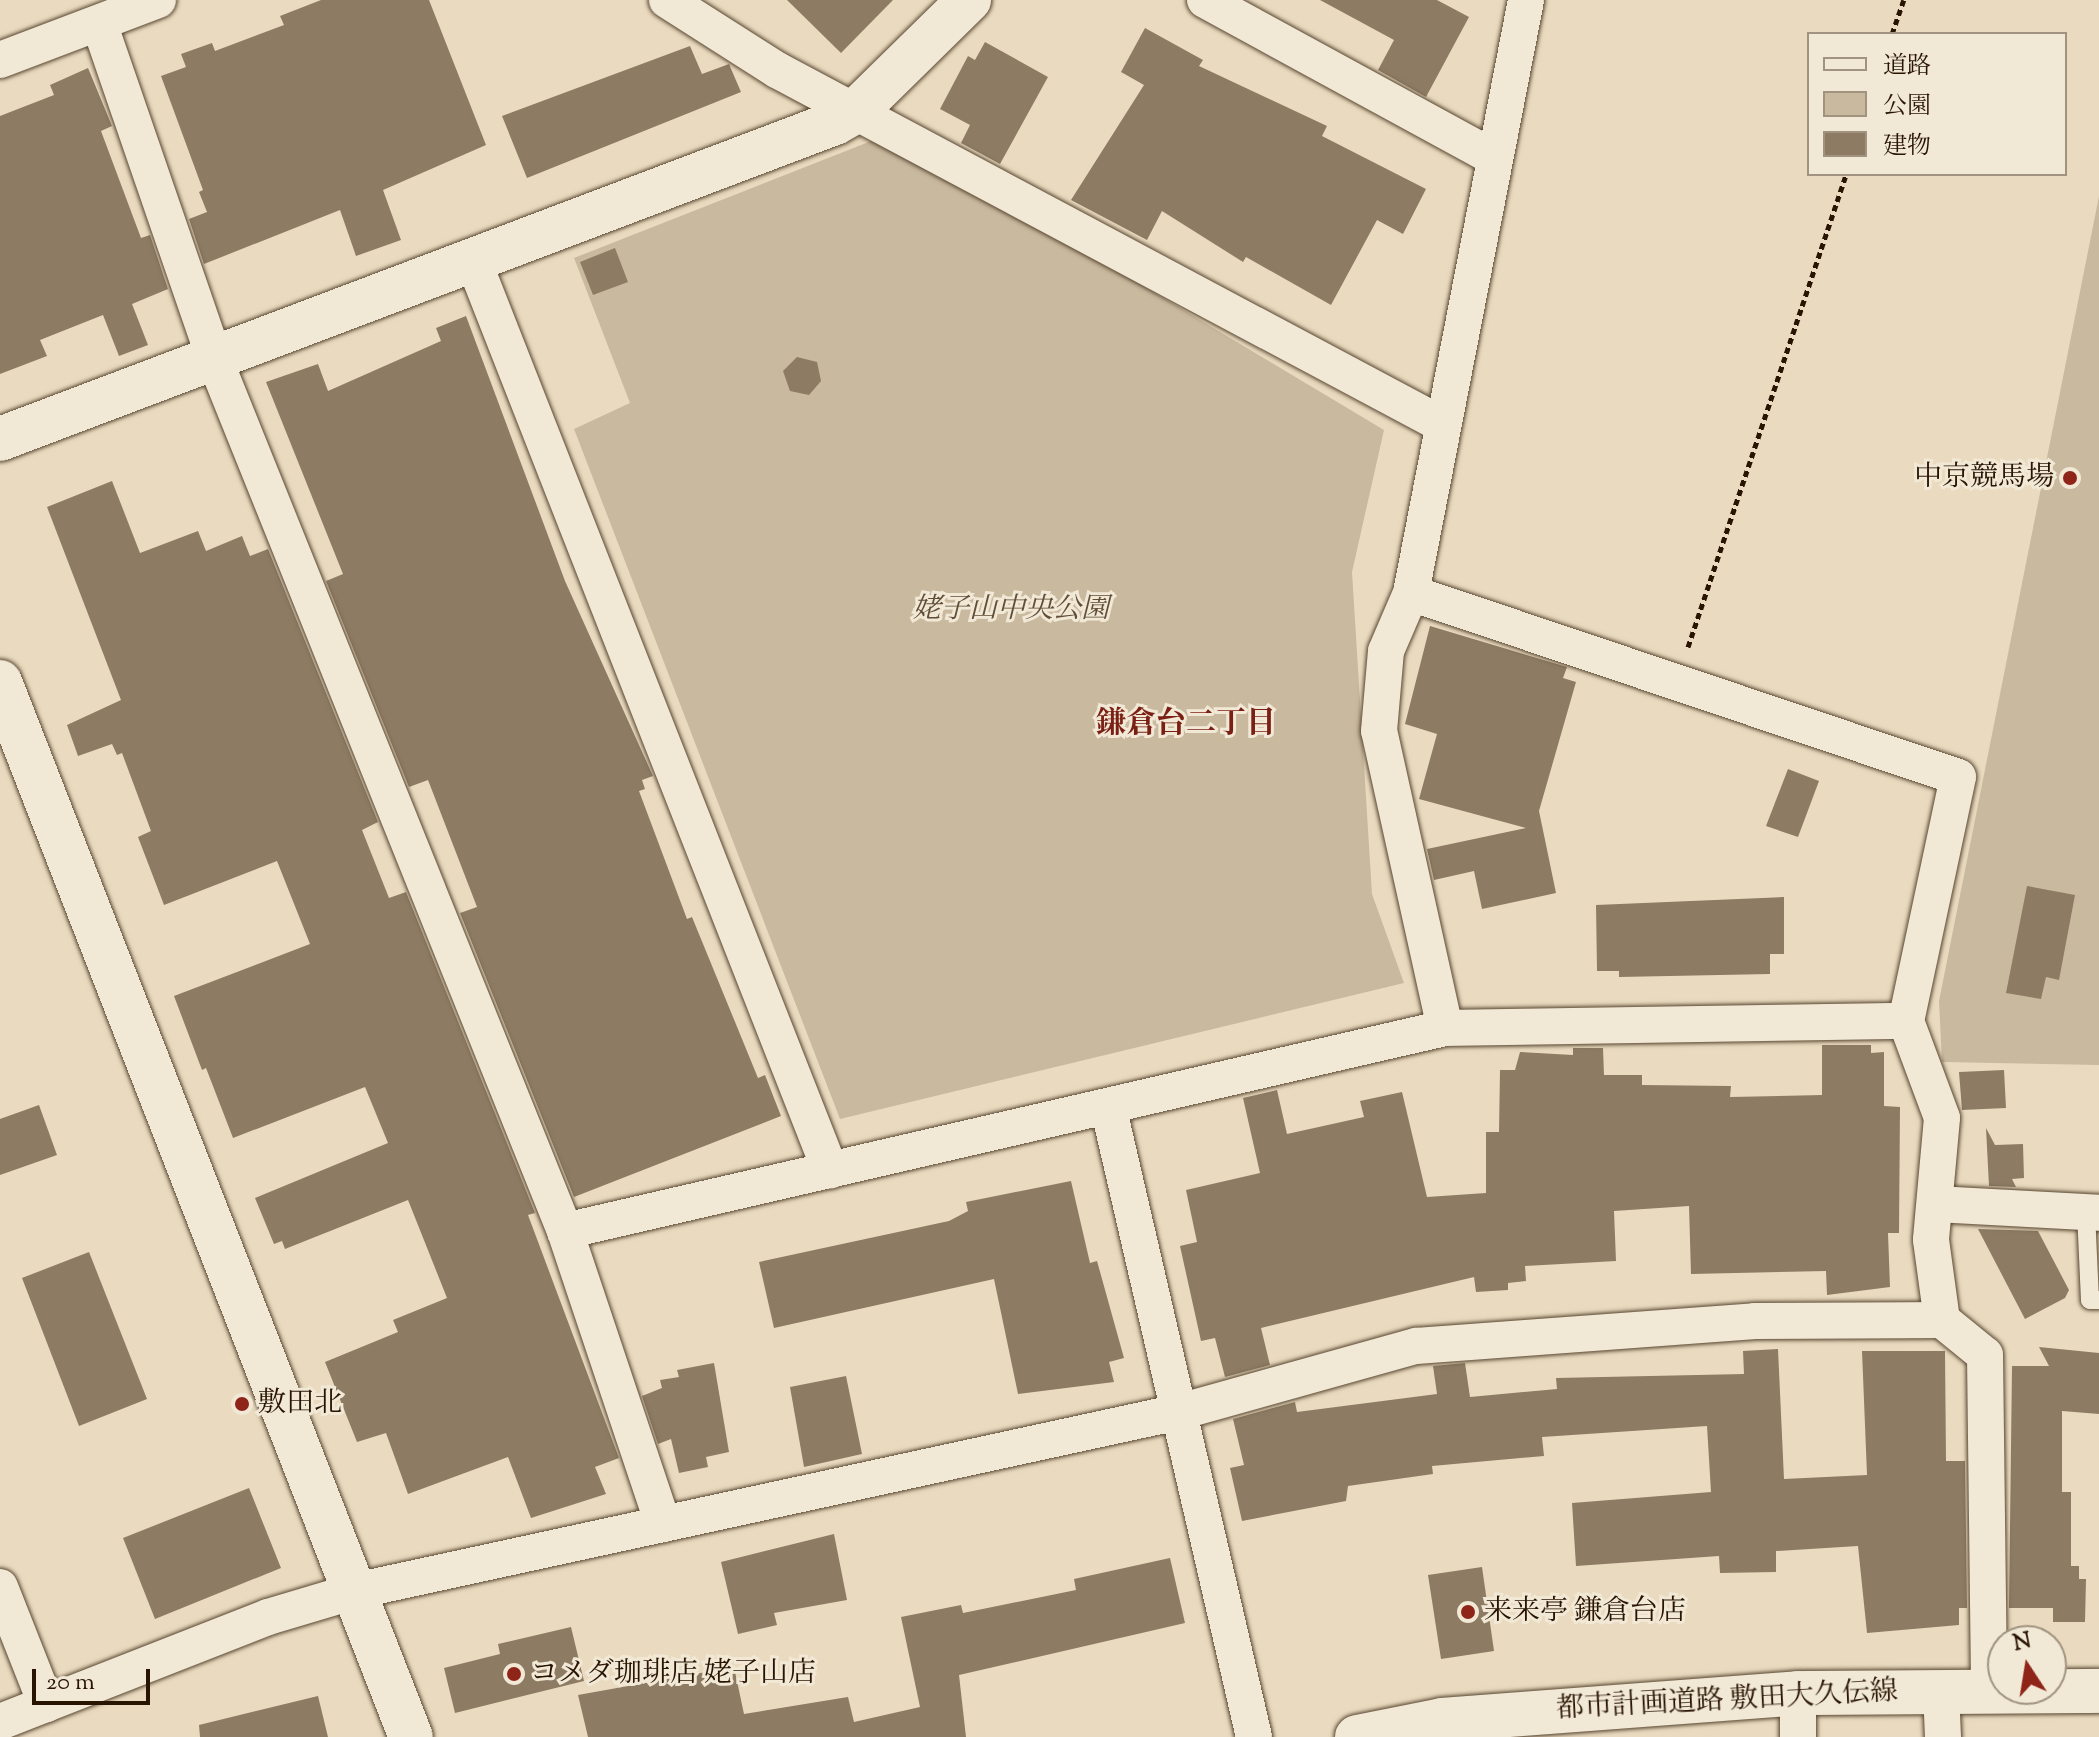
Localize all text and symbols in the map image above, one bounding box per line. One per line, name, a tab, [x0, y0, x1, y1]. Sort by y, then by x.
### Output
legend	[1807, 32, 2067, 176]
text: 道路	[1883, 50, 1931, 84]
text: 公園	[1883, 90, 1931, 124]
text: 建物	[1883, 130, 1931, 164]
place label: 中京競馬場	[1914, 461, 2054, 495]
marker: 中京競馬場	[2061, 469, 2079, 487]
park label: 姥子山中央公園	[913, 593, 1109, 627]
district label: 鎌倉台二丁目	[1096, 707, 1276, 743]
place label: 敷田北	[258, 1387, 342, 1421]
marker: 敷田北	[233, 1395, 251, 1413]
place label: 来来亭 鎌倉台店	[1484, 1595, 1686, 1629]
marker: 来来亭 鎌倉台店	[1459, 1603, 1477, 1621]
north arrow	[1987, 1625, 2067, 1705]
text: N	[2011, 1626, 2034, 1661]
scale bar	[36, 1653, 154, 1703]
place label: コメダ珈琲店 姥子山店	[530, 1657, 816, 1691]
marker: コメダ珈琲店 姥子山店	[505, 1665, 523, 1683]
text: 20 m	[46, 1666, 95, 1700]
street label: 都市計画道路 敷田大久伝線	[1555, 1675, 1899, 1727]

